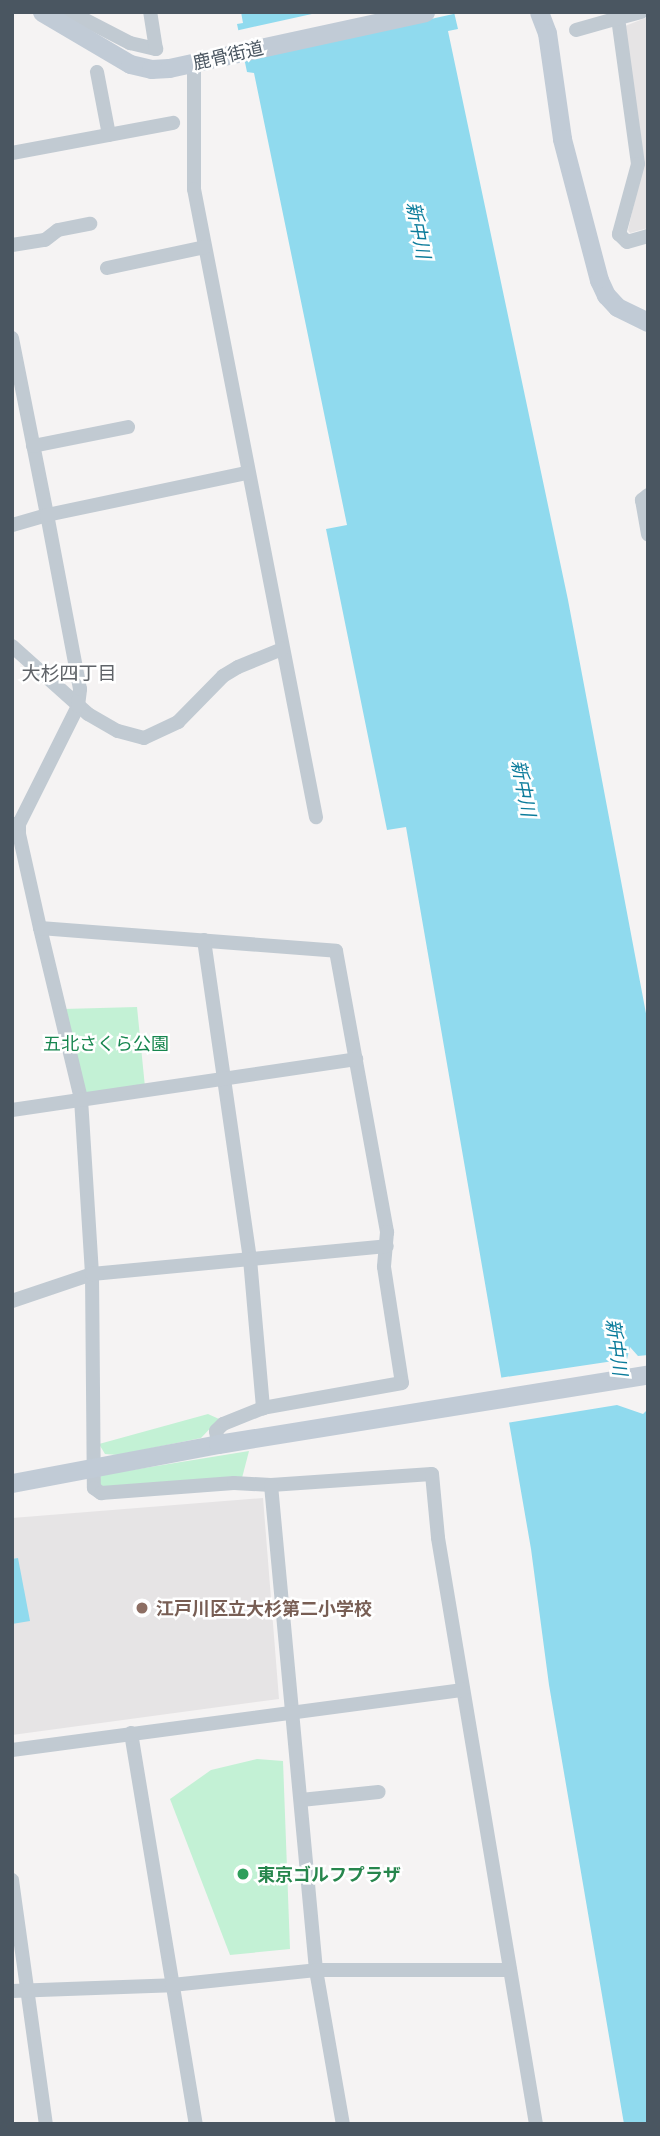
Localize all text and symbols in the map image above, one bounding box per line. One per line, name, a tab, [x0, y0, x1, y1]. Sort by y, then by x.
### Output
street label: 鹿骨街道	[190, 36, 266, 74]
water label: 新中川	[402, 200, 436, 260]
district label: 大杉四丁目	[22, 662, 116, 684]
water label: 新中川	[507, 758, 541, 818]
park label: 五北さくら公園	[43, 1032, 169, 1054]
water label: 新中川	[602, 1317, 632, 1377]
place label: 江戸川区立大杉第二小学校	[156, 1597, 372, 1619]
marker: 江戸川区立大杉第二小学校	[134, 1600, 150, 1616]
place label: 東京ゴルフプラザ	[257, 1863, 401, 1885]
marker: 東京ゴルフプラザ	[235, 1866, 251, 1882]

